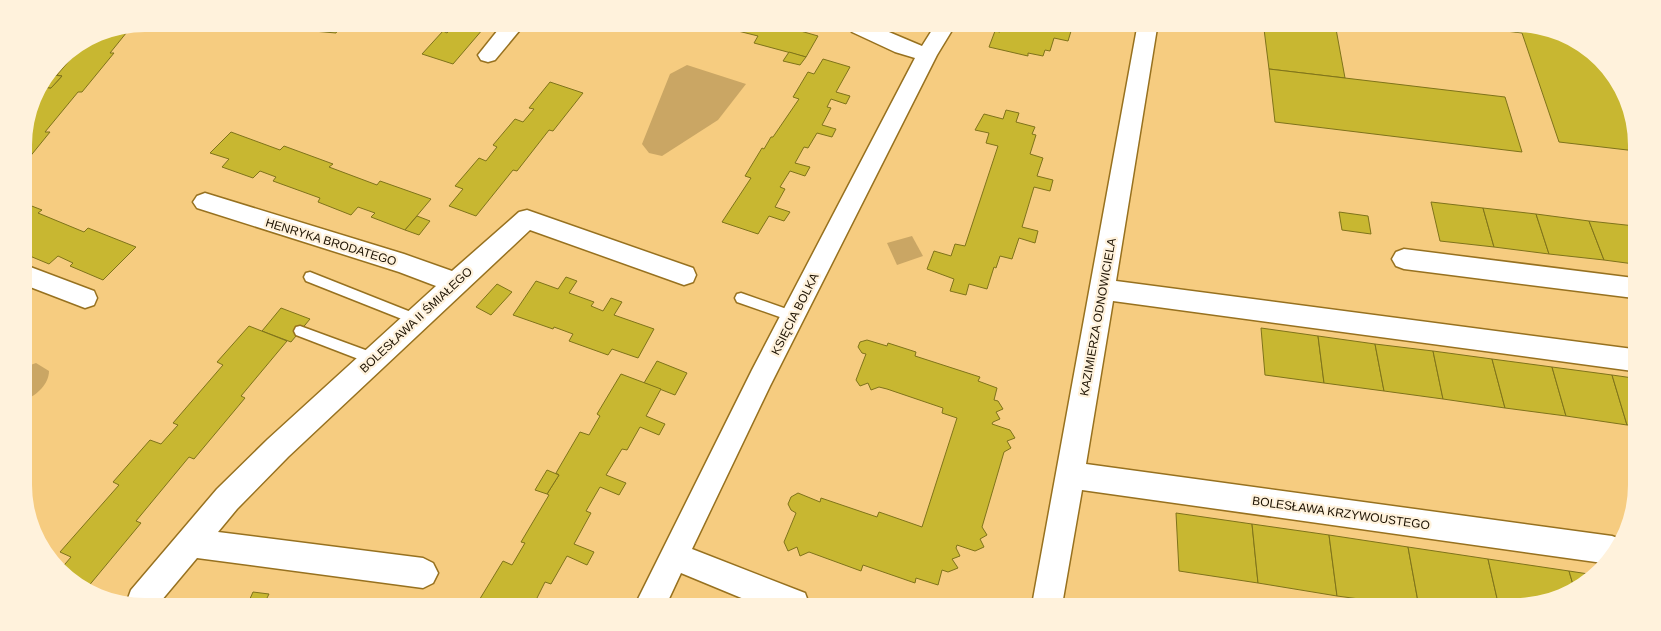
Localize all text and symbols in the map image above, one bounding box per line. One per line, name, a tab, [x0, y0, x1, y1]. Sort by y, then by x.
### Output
street label: HENRYKA BRODATEGO	[264, 215, 398, 269]
street label: KAZIMIERZA ODNOWICIELA	[1077, 237, 1119, 397]
street label: BOLESŁAWA II ŚMIAŁEGO	[356, 264, 475, 376]
street label: KSIĘCIA BOLKA	[768, 271, 822, 357]
street label: BOLESŁAWA KRZYWOUSTEGO	[1251, 494, 1431, 532]

